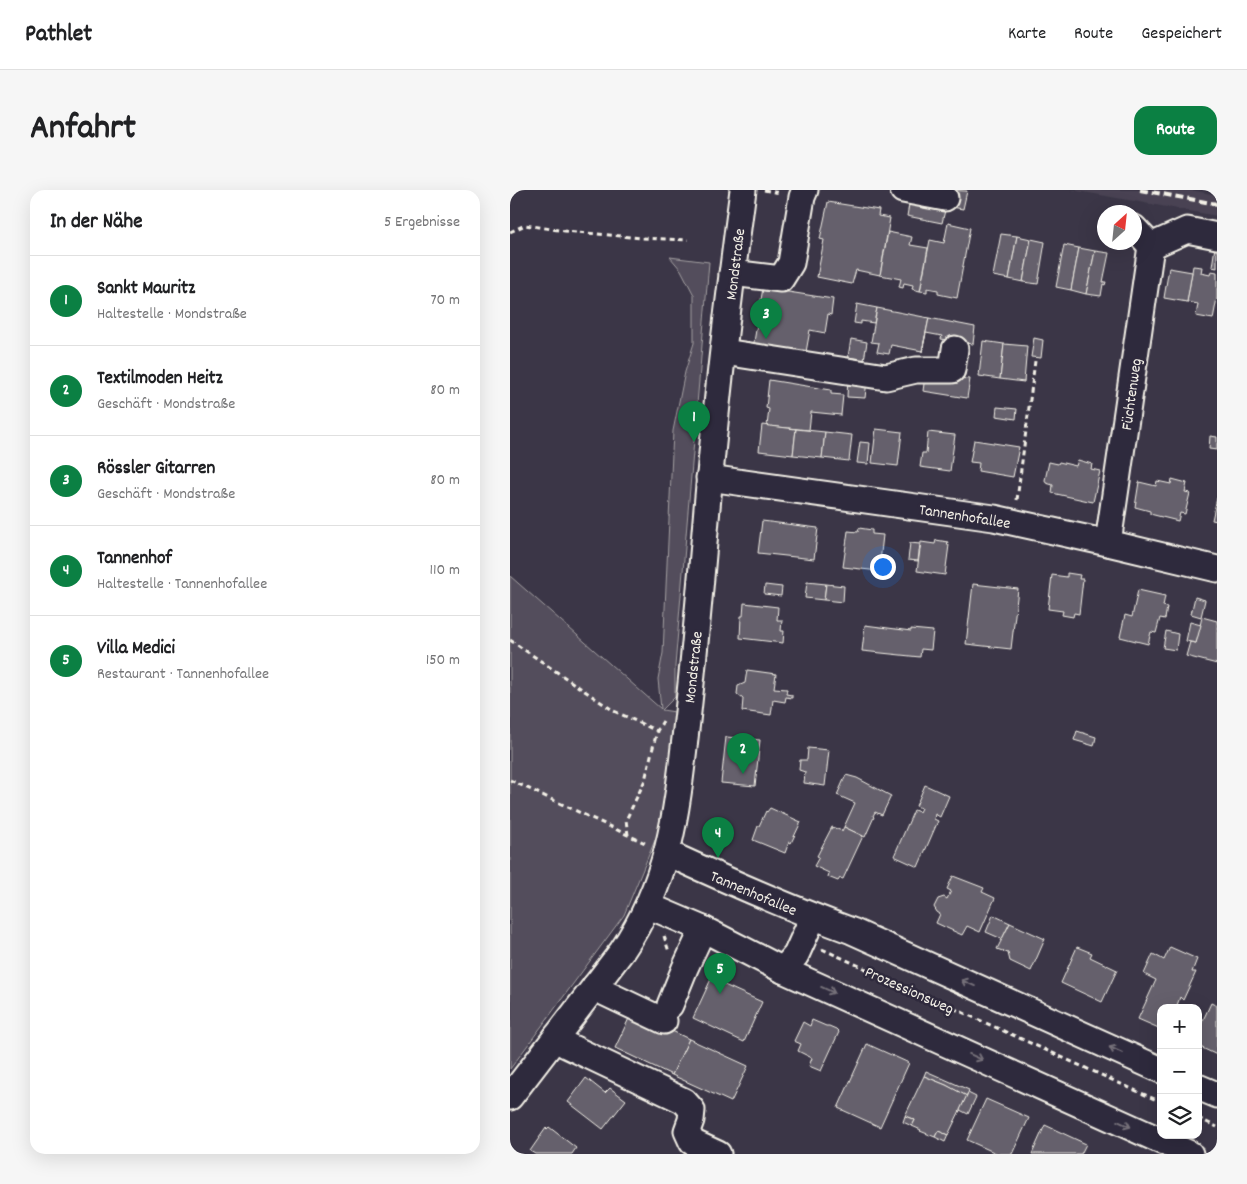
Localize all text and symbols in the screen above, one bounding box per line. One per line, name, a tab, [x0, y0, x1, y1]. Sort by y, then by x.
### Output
text: Pathlet	[25, 18, 92, 52]
text: Karte	[1008, 22, 1046, 47]
text: Route	[1074, 22, 1113, 47]
text: Gespeichert	[1141, 22, 1222, 47]
text: Anfahrt	[30, 105, 136, 155]
button: Route	[1134, 106, 1217, 155]
north arrow	[1097, 205, 1142, 250]
text: In der Nähe	[50, 208, 142, 238]
text: 5 Ergebnisse	[384, 211, 460, 234]
street label: Mondstraße	[721, 227, 752, 301]
text: Sankt Mauritz	[97, 276, 195, 303]
text: 1	[64, 289, 68, 312]
text: 70 m	[430, 289, 460, 312]
pin: 3	[750, 298, 782, 339]
text: Haltestelle · Mondstraße	[97, 303, 247, 326]
street label: Füchtenweg	[1116, 357, 1149, 432]
text: Textilmoden Heitz	[97, 366, 223, 393]
text: 2	[63, 379, 70, 402]
text: 80 m	[430, 379, 460, 402]
text: Geschäft · Mondstraße	[97, 393, 235, 416]
pin: 1	[678, 401, 710, 442]
text: Rössler Gitarren	[97, 456, 215, 483]
text: 3	[62, 469, 70, 492]
text: 80 m	[430, 469, 460, 492]
text: Geschäft · Mondstraße	[97, 483, 235, 506]
street label: Tannenhofallee	[917, 499, 1012, 536]
text: Tannenhof	[97, 546, 172, 573]
your location	[870, 554, 896, 580]
text: 4	[63, 559, 69, 582]
text: 110 m	[430, 559, 460, 582]
text: Haltestelle · Tannenhofallee	[97, 573, 267, 596]
street label: Mondstraße	[679, 630, 710, 704]
text: Villa Medici	[97, 636, 175, 663]
text: 5	[62, 649, 70, 672]
text: 150 m	[426, 649, 460, 672]
text: Restaurant · Tannenhofallee	[97, 663, 269, 686]
pin: 2	[727, 733, 759, 774]
pin: 4	[702, 817, 734, 858]
street label: Tannenhofallee	[706, 866, 800, 923]
pin: 5	[704, 953, 736, 994]
street label: Prozessionsweg	[861, 961, 957, 1021]
one-way arrow	[961, 978, 976, 987]
one-way arrow	[820, 986, 835, 996]
map controls	[1157, 1004, 1202, 1139]
button: +	[1157, 1004, 1202, 1049]
one-way arrow	[1109, 1044, 1124, 1054]
button: −	[1157, 1049, 1202, 1094]
one-way arrow	[968, 1053, 983, 1062]
button: layers	[1157, 1094, 1202, 1139]
one-way arrow	[1116, 1119, 1131, 1129]

